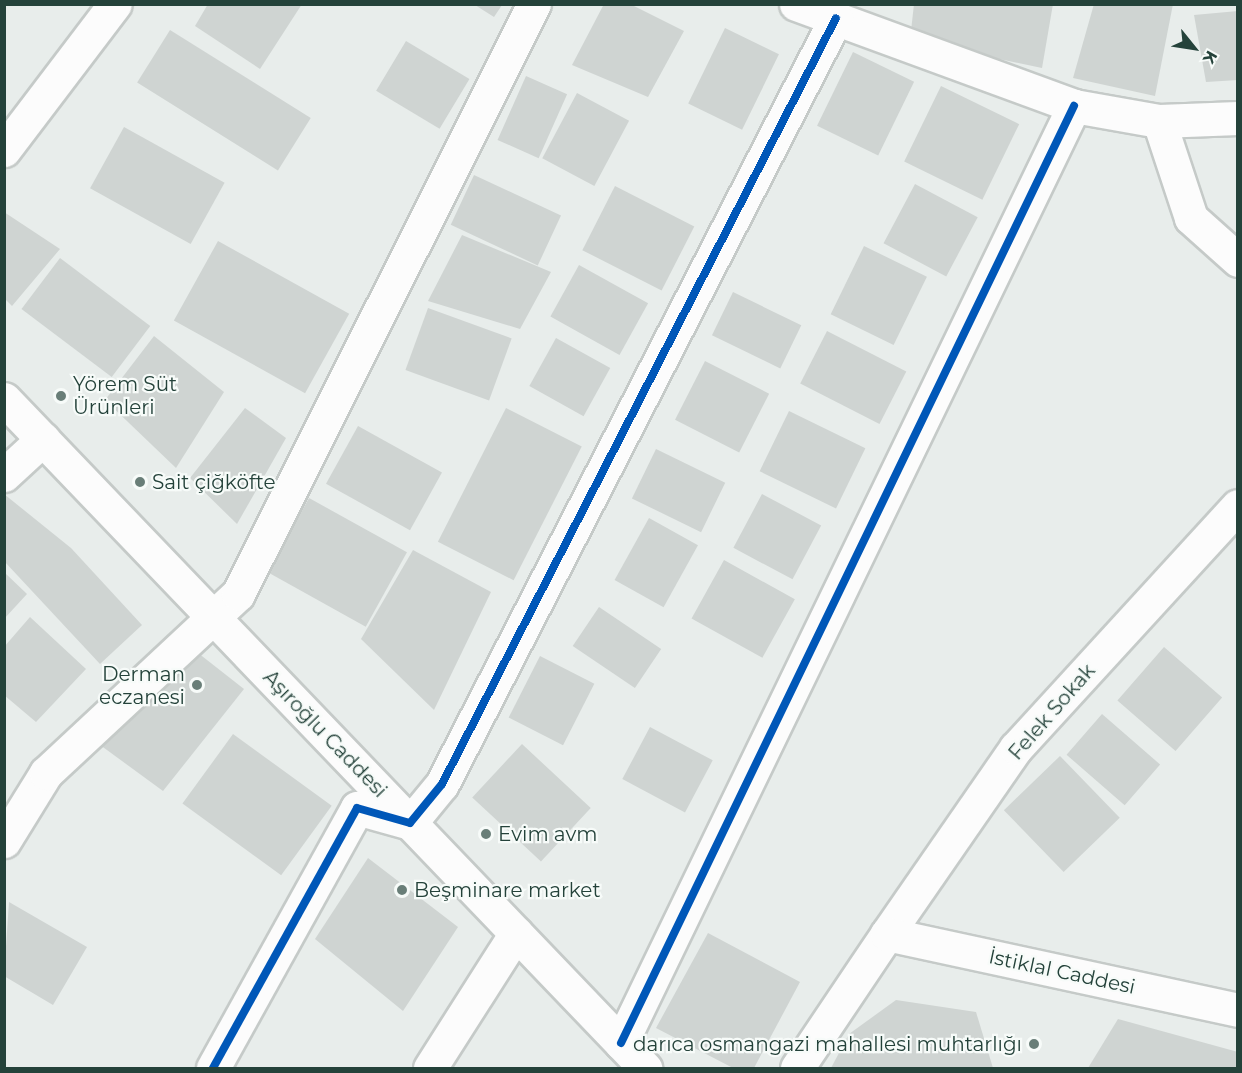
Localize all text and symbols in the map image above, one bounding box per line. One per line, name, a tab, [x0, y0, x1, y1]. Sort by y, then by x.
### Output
north arrow	[1164, 18, 1224, 78]
text: K	[1199, 47, 1221, 67]
place label: Yörem Süt Ürünleri	[73, 372, 177, 419]
marker: Yörem Süt Ürünleri	[54, 389, 68, 403]
place label: Sait çiğköfte	[152, 470, 276, 494]
marker: Sait çiğköfte	[133, 475, 147, 489]
street label: Felek Sokak	[1004, 659, 1100, 765]
place label: Derman eczanesi	[99, 662, 185, 709]
street label: Aşıroğlu Caddesi	[258, 665, 392, 803]
marker: Derman eczanesi	[190, 678, 204, 692]
place label: Evim avm	[498, 822, 597, 846]
marker: Evim avm	[479, 827, 493, 841]
place label: Beşminare market	[414, 878, 601, 902]
marker: Beşminare market	[395, 883, 409, 897]
street label: İstiklal Caddesi	[987, 945, 1137, 999]
place label: darıca osmangazi mahallesi muhtarlığı	[633, 1032, 1022, 1056]
marker: darıca osmangazi mahallesi muhtarlığı	[1027, 1037, 1041, 1051]

